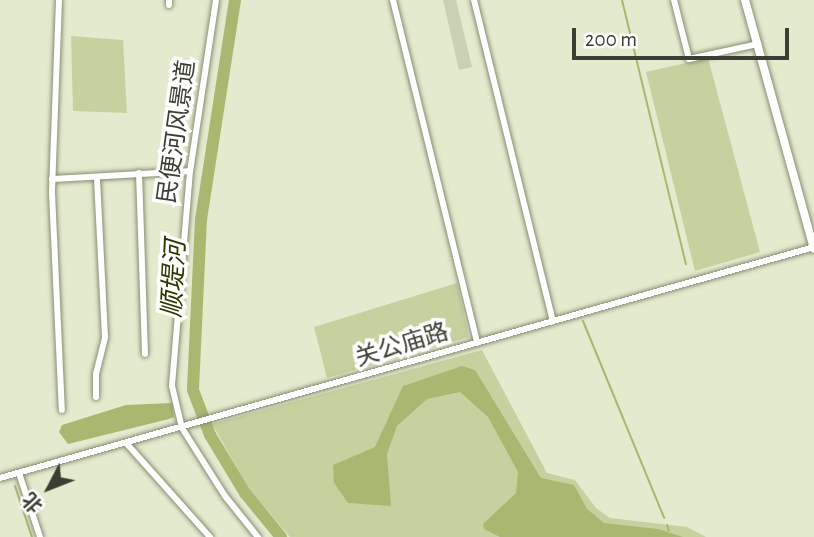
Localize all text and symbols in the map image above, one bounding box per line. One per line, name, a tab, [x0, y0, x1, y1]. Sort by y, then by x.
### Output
scale bar	[576, 14, 793, 58]
text: 200 m	[585, 29, 637, 50]
street label: 民便河风景道	[154, 59, 202, 205]
water label: 顺堤河	[157, 239, 193, 319]
street label: 关公庙路	[352, 318, 452, 374]
north arrow	[14, 453, 84, 523]
text: 北	[20, 489, 46, 516]

